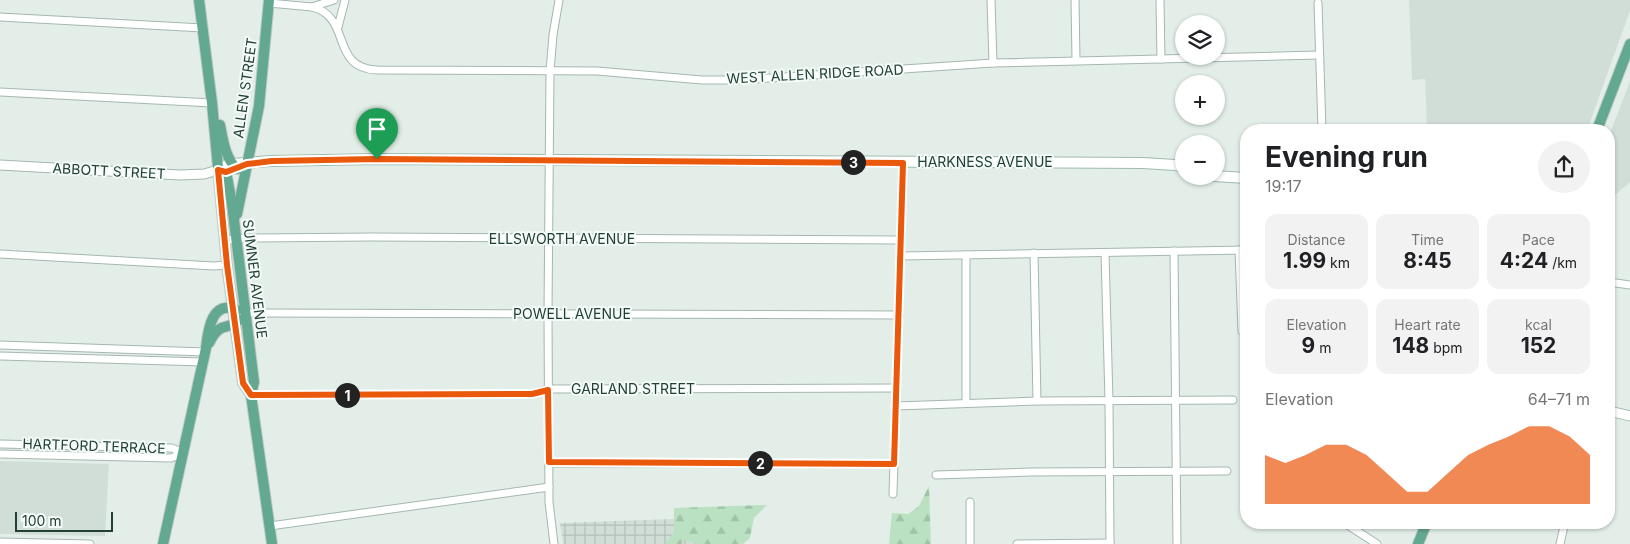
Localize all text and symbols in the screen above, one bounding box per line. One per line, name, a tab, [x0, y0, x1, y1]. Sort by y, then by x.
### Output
map controls	[1175, 15, 1225, 185]
button: layers	[1175, 15, 1225, 65]
street label: ALLEN STREET	[229, 37, 260, 139]
street label: WEST ALLEN RIDGE ROAD	[726, 60, 904, 87]
button: +	[1175, 75, 1225, 125]
pin	[356, 108, 398, 159]
icon: arrive	[363, 115, 391, 143]
button: −	[1175, 135, 1225, 185]
text: Evening run	[1265, 140, 1428, 174]
button: share	[1538, 141, 1590, 193]
pin: 3	[840, 150, 866, 174]
street label: HARKNESS AVENUE	[917, 153, 1053, 170]
text: 3	[849, 154, 858, 171]
street label: ABBOTT STREET	[52, 159, 166, 182]
text: 19:17	[1265, 176, 1302, 196]
street label: SUMNER AVENUE	[240, 218, 271, 340]
street label: ELLSWORTH AVENUE	[489, 230, 635, 247]
text: Distance	[1288, 231, 1345, 248]
text: Time	[1411, 231, 1444, 248]
text: Pace	[1522, 231, 1555, 248]
text: 1.99	[1283, 248, 1326, 273]
text: 8:45	[1403, 248, 1452, 273]
text: 4:24	[1500, 248, 1548, 273]
text: km	[1326, 254, 1350, 271]
text: /km	[1548, 254, 1577, 271]
street label: POWELL AVENUE	[513, 305, 631, 322]
text: Elevation	[1287, 316, 1347, 333]
text: Heart rate	[1394, 316, 1461, 333]
text: kcal	[1525, 316, 1552, 333]
text: 9	[1302, 333, 1315, 358]
text: 148	[1392, 333, 1429, 358]
text: 152	[1521, 333, 1556, 358]
text: m	[1315, 339, 1331, 356]
text: bpm	[1429, 339, 1463, 356]
street label: GARLAND STREET	[571, 380, 695, 397]
pin: 1	[334, 382, 360, 408]
text: 1	[344, 387, 351, 404]
text: Elevation	[1265, 389, 1334, 409]
text: 64–71 m	[1528, 389, 1590, 409]
street label: HARTFORD TERRACE	[22, 435, 166, 456]
pin: 2	[748, 450, 772, 476]
text: 2	[756, 455, 765, 472]
scale bar	[15, 509, 112, 532]
text: 100 m	[22, 512, 62, 529]

